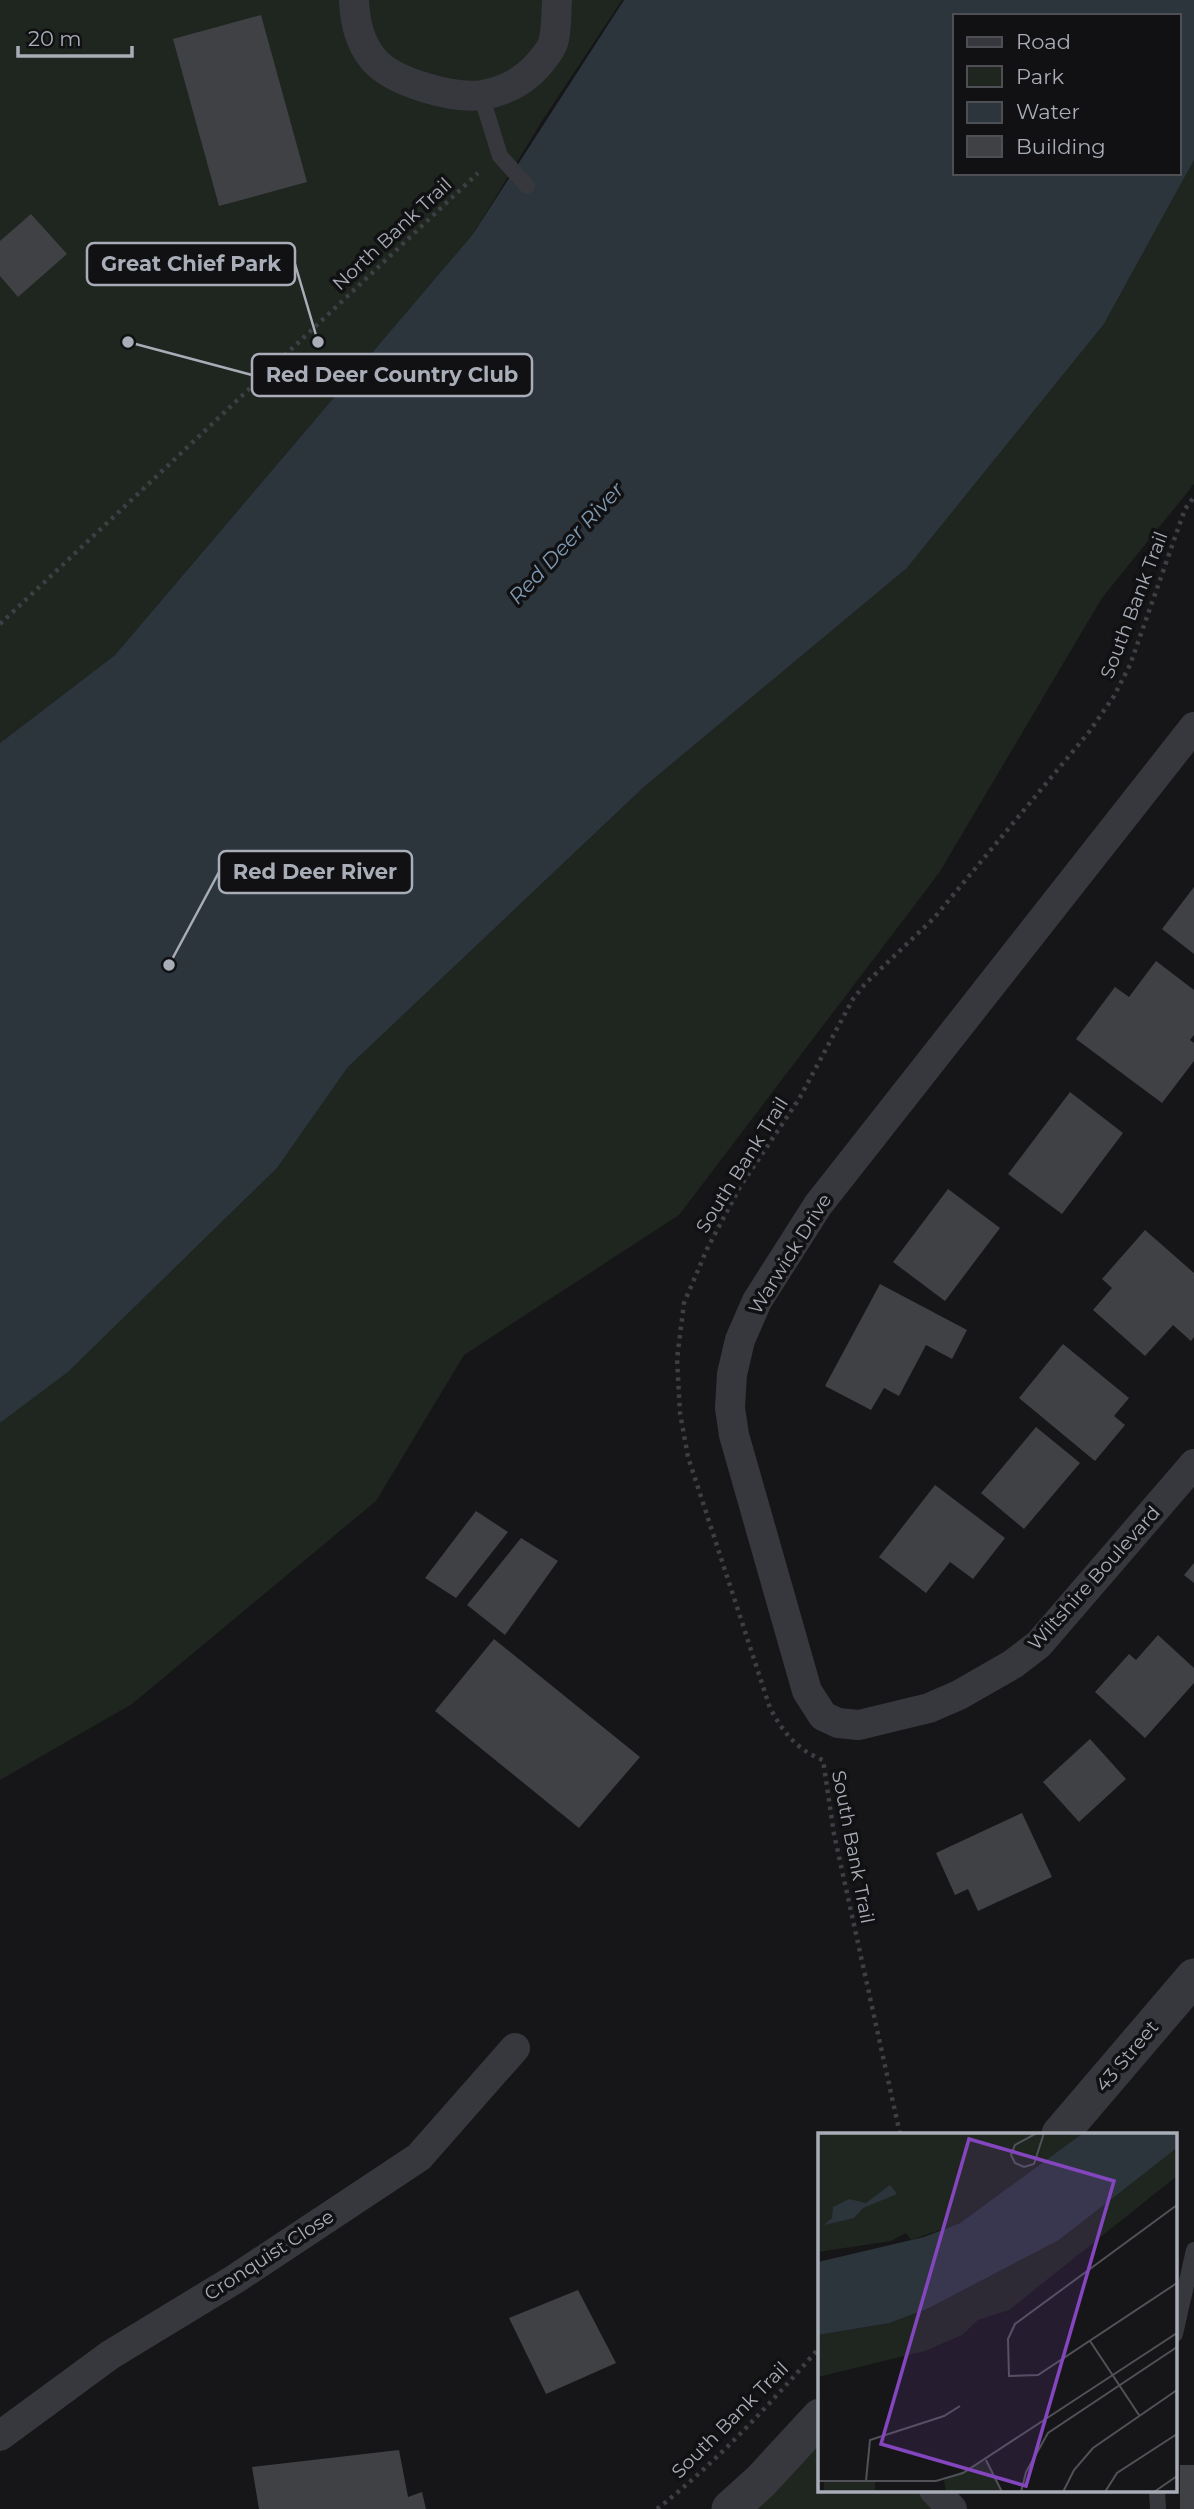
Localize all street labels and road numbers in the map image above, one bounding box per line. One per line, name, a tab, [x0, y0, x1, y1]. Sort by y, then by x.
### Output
street label: North Bank Trail	[328, 173, 456, 295]
street label: South Bank Trail	[1095, 528, 1173, 682]
street label: South Bank Trail	[691, 1093, 793, 1237]
street label: Warwick Drive	[744, 1190, 836, 1318]
street label: Wiltshire Boulevard	[1023, 1501, 1165, 1655]
street label: South Bank Trail	[827, 1768, 879, 1926]
street label: 43 Street	[1091, 2016, 1163, 2096]
street label: Cronquist Close	[200, 2205, 338, 2305]
street label: South Bank Trail	[667, 2357, 793, 2483]

